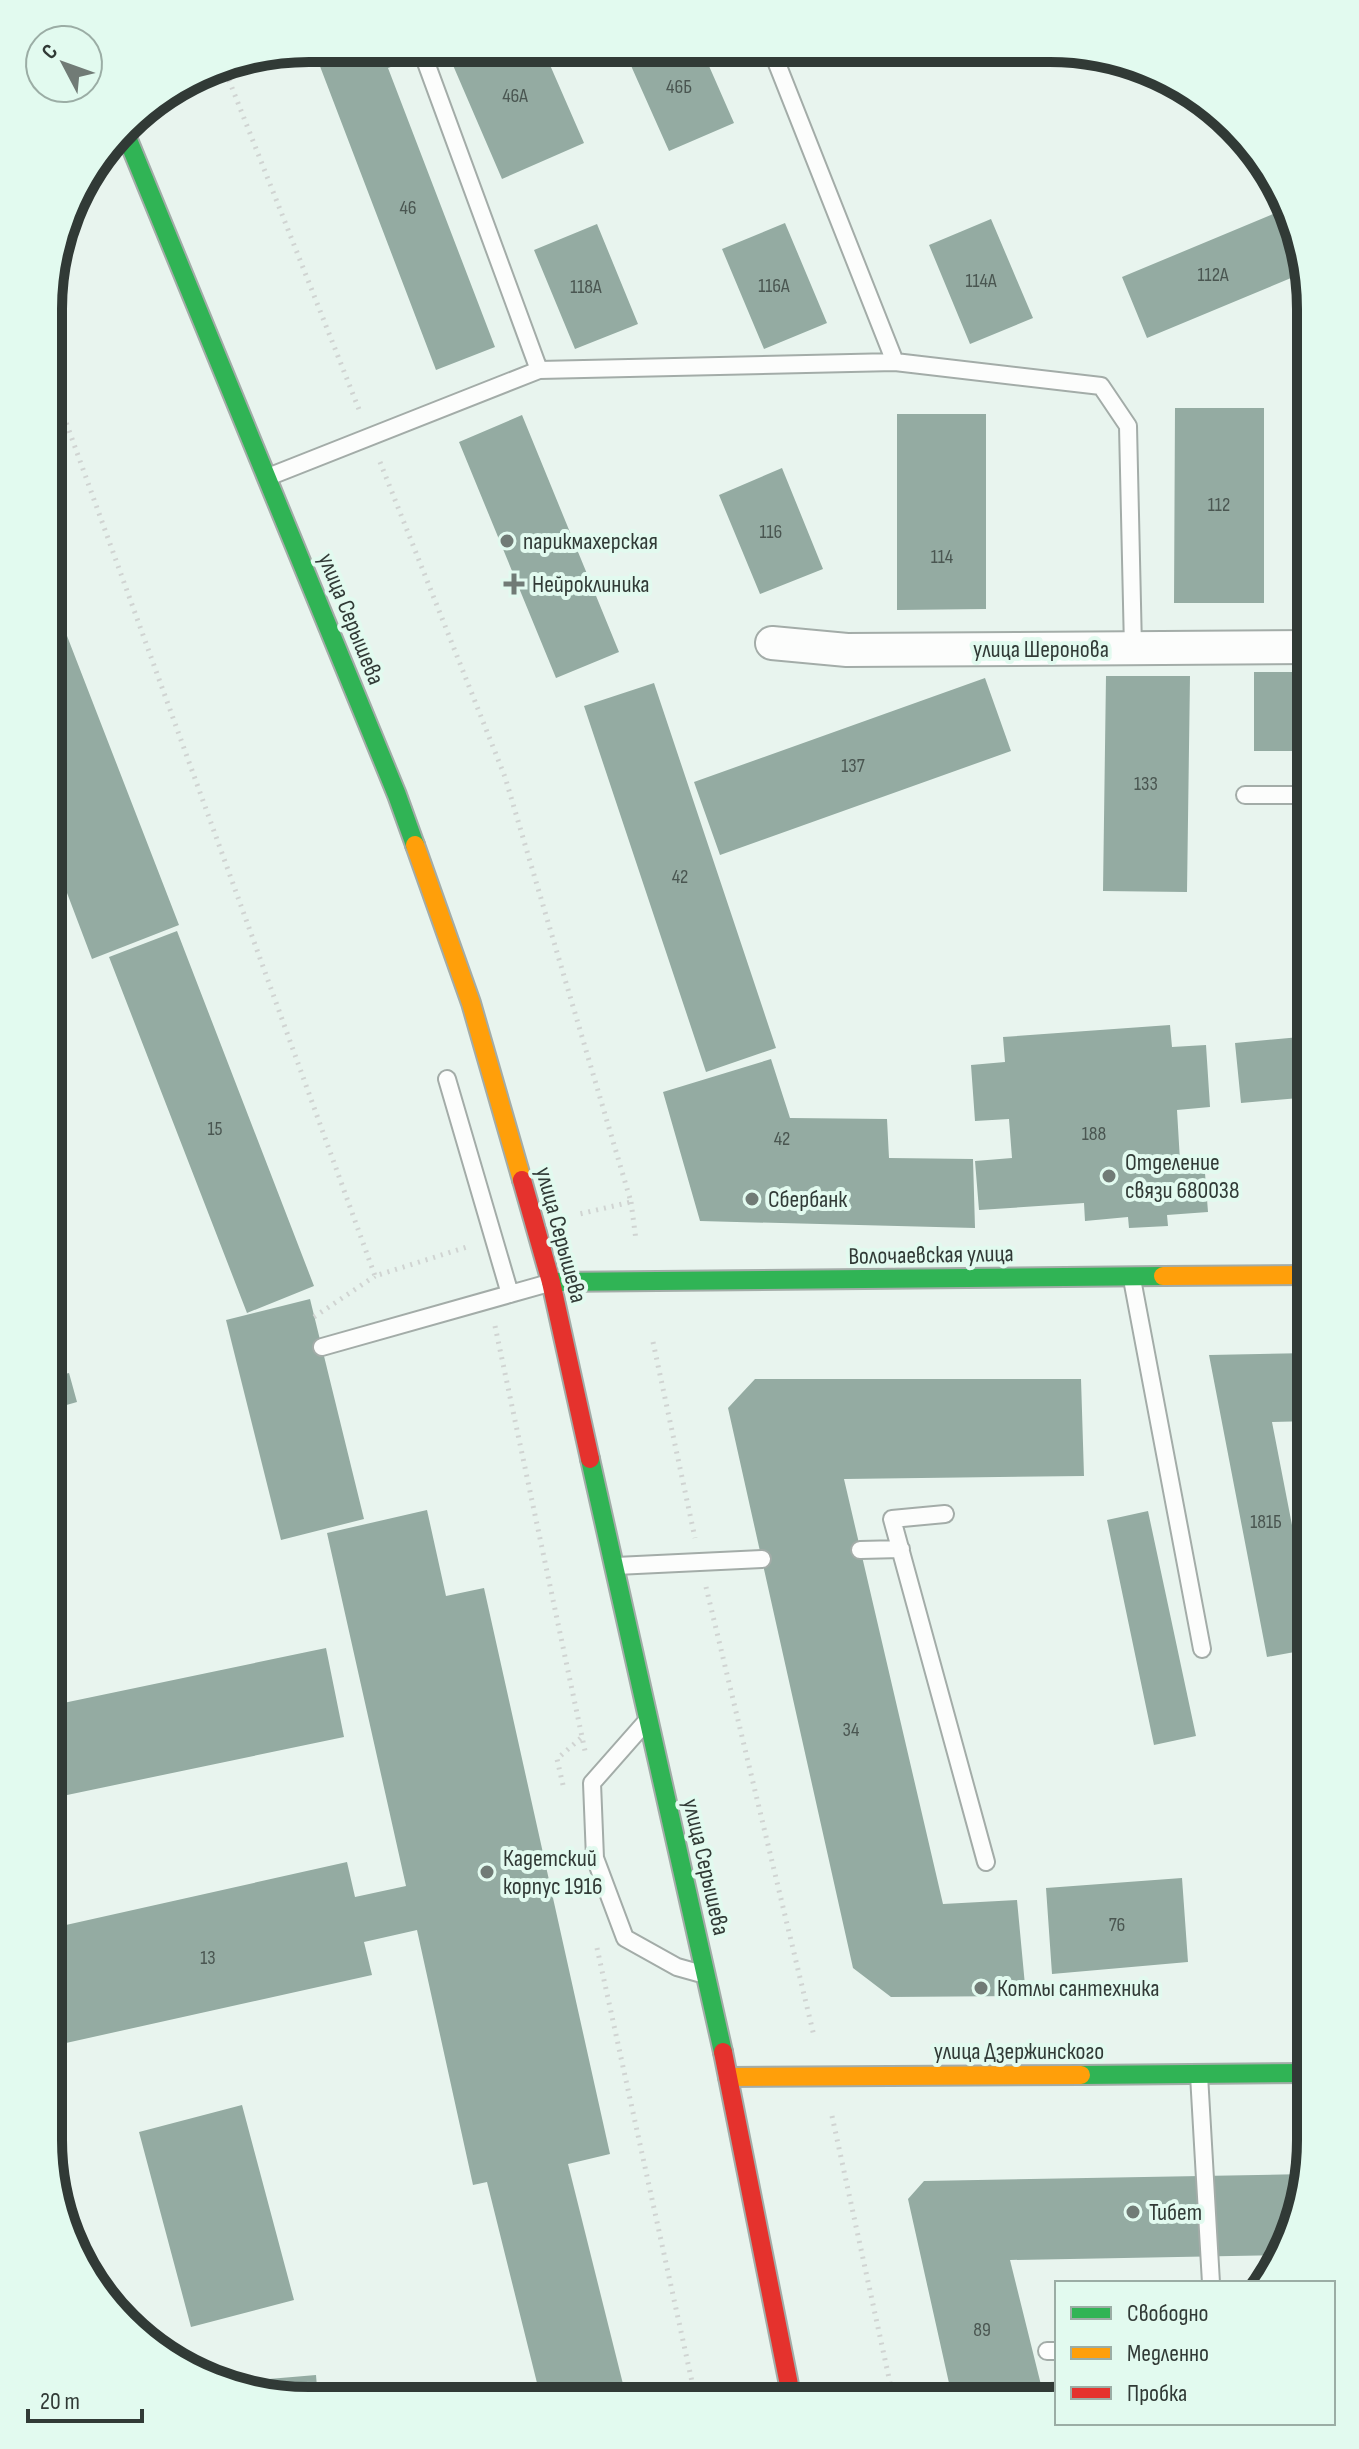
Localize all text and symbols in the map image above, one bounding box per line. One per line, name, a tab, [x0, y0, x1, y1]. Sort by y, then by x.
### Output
north arrow	[24, 24, 104, 104]
text: С	[36, 39, 64, 65]
house number: 46Б	[666, 75, 692, 99]
house number: 46А	[502, 84, 528, 108]
house number: 46	[399, 196, 417, 220]
house number: 112А	[1197, 263, 1229, 287]
house number: 114А	[966, 269, 997, 293]
house number: 116А	[758, 274, 790, 298]
house number: 118А	[570, 275, 602, 299]
house number: 112	[1208, 493, 1230, 517]
house number: 116	[760, 520, 782, 544]
place label: парикмахерская	[523, 527, 658, 556]
marker: парикмахерская	[498, 532, 516, 550]
house number: 114	[931, 545, 953, 569]
street label: улица Серышева	[311, 549, 391, 689]
place label: Нейроклиника	[532, 570, 650, 599]
marker: Нейроклиника	[503, 573, 525, 595]
street label: улица Шеронова	[973, 635, 1109, 664]
house number: 137	[841, 754, 865, 778]
house number: 133	[1134, 772, 1158, 796]
house number: 42	[672, 865, 688, 889]
house number: 15	[207, 1117, 223, 1141]
house number: 188	[1082, 1122, 1106, 1146]
house number: 42	[774, 1127, 790, 1151]
place label: Отделение связи 680038	[1125, 1148, 1239, 1205]
street label: улица Серышева	[529, 1164, 593, 1306]
marker: Отделение связи 680038	[1100, 1167, 1118, 1185]
place label: Сбербанк	[768, 1185, 848, 1214]
marker: Сбербанк	[743, 1190, 761, 1208]
street label: Волочаевская улица	[848, 1239, 1014, 1271]
house number: 181Б	[1250, 1510, 1282, 1534]
house number: 34	[843, 1718, 859, 1742]
street label: улица Серышева	[676, 1796, 736, 1938]
place label: Кадетский корпус 1916	[503, 1844, 602, 1901]
marker: Кадетский корпус 1916	[478, 1863, 496, 1881]
house number: 76	[1109, 1913, 1125, 1937]
house number: 13	[200, 1946, 216, 1970]
place label: Котлы сантехника	[997, 1974, 1159, 2003]
marker: Котлы сантехника	[972, 1979, 990, 1997]
street label: улица Дзержинского	[934, 2037, 1104, 2066]
place label: Тибет	[1149, 2198, 1202, 2227]
marker: Тибет	[1124, 2203, 1142, 2221]
legend	[1055, 2281, 1335, 2425]
text: Свободно	[1127, 2299, 1208, 2328]
house number: 89	[973, 2318, 991, 2342]
text: Медленно	[1127, 2339, 1209, 2368]
scale bar	[28, 2373, 142, 2423]
text: Пробка	[1127, 2379, 1187, 2408]
text: 20 m	[40, 2387, 80, 2416]

